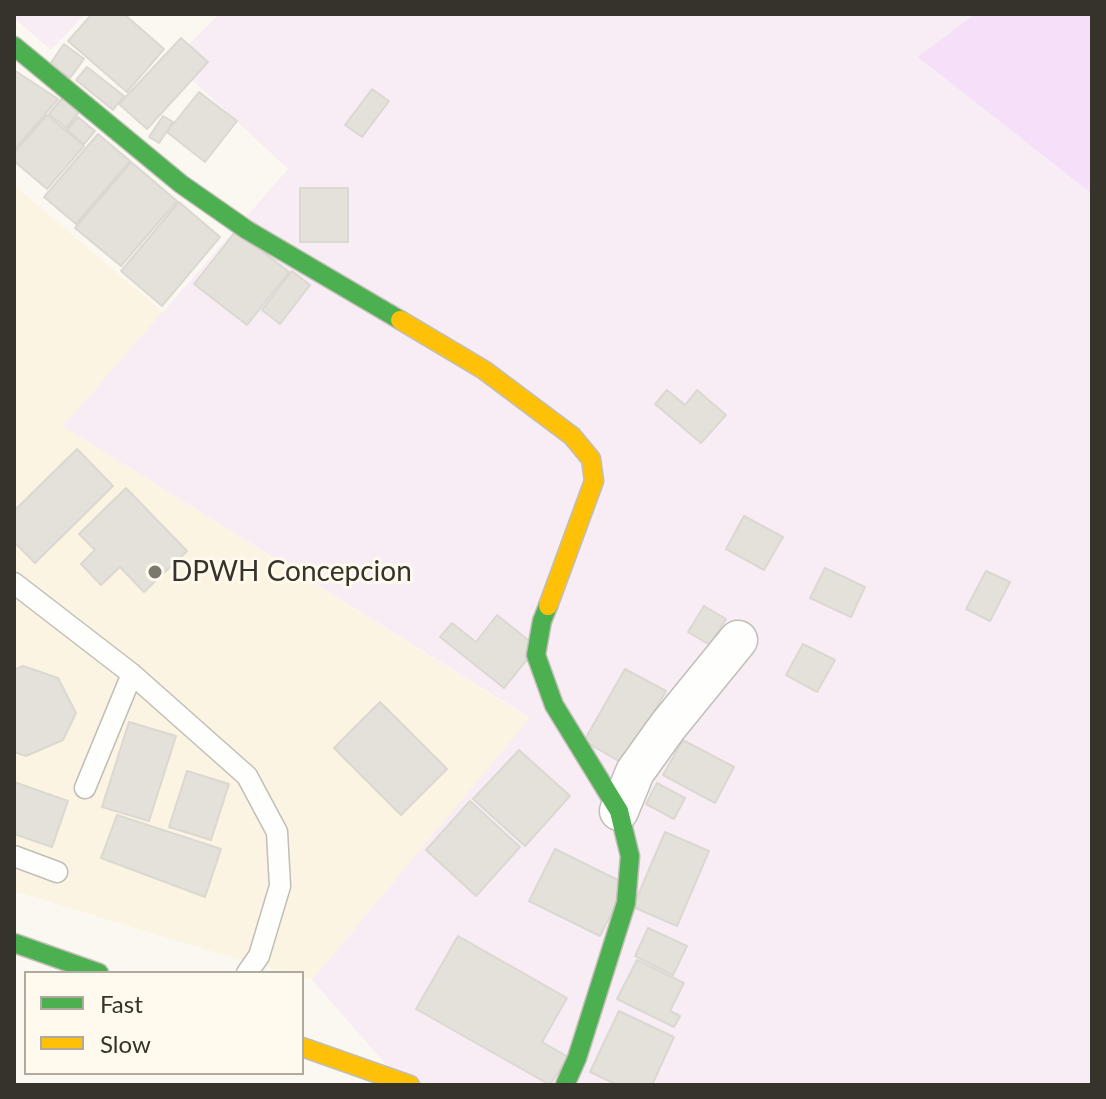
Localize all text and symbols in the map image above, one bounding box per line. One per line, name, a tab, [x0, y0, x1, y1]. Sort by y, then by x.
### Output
place label: DPWH Concepcion	[171, 555, 412, 589]
marker: DPWH Concepcion	[146, 563, 164, 581]
legend	[24, 971, 304, 1075]
text: Fast	[100, 989, 143, 1018]
text: Slow	[100, 1029, 151, 1058]

